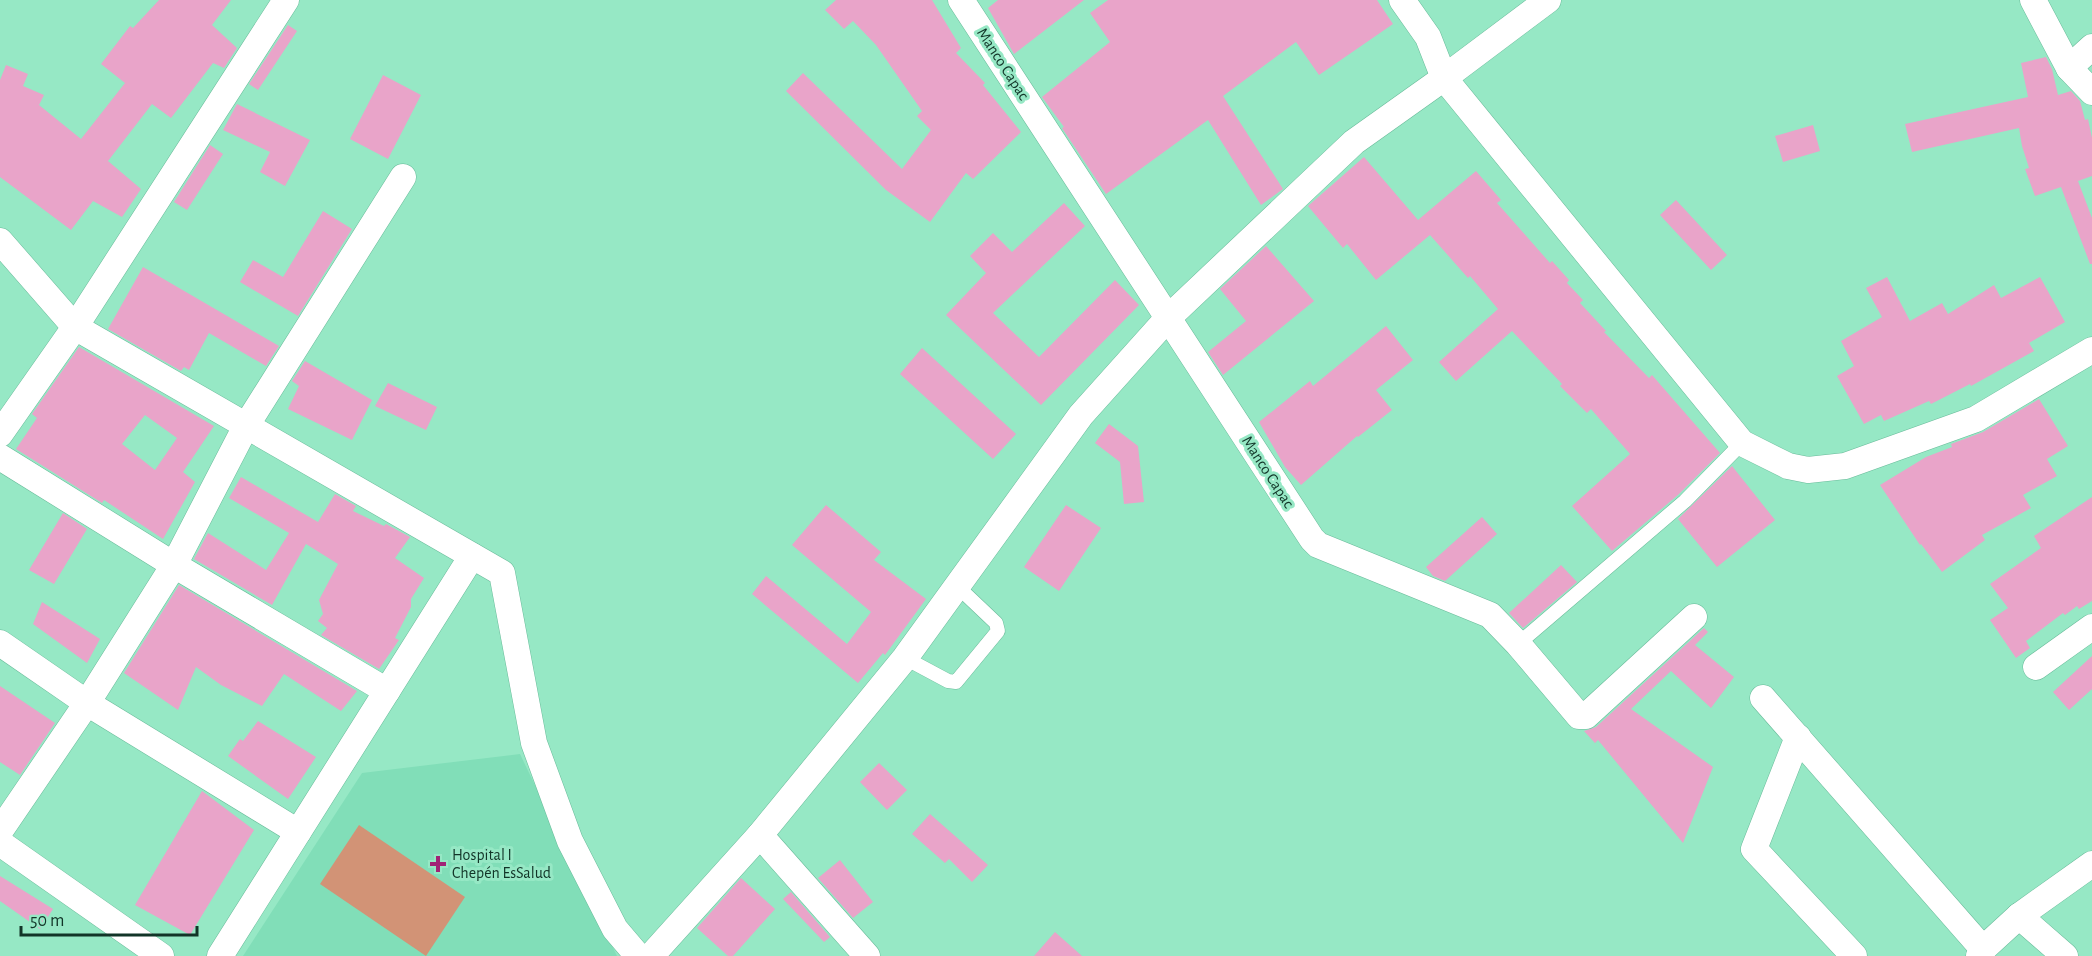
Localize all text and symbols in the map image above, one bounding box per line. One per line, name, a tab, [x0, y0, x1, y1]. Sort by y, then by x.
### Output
street label: Manco Capac	[974, 25, 1032, 103]
street label: Manco Capac	[1239, 433, 1297, 511]
place label: Hospital I Chepén EsSalud	[452, 847, 551, 881]
marker: Hospital I Chepén EsSalud	[429, 855, 447, 873]
scale bar	[21, 899, 196, 937]
text: 50 m	[30, 912, 64, 930]

